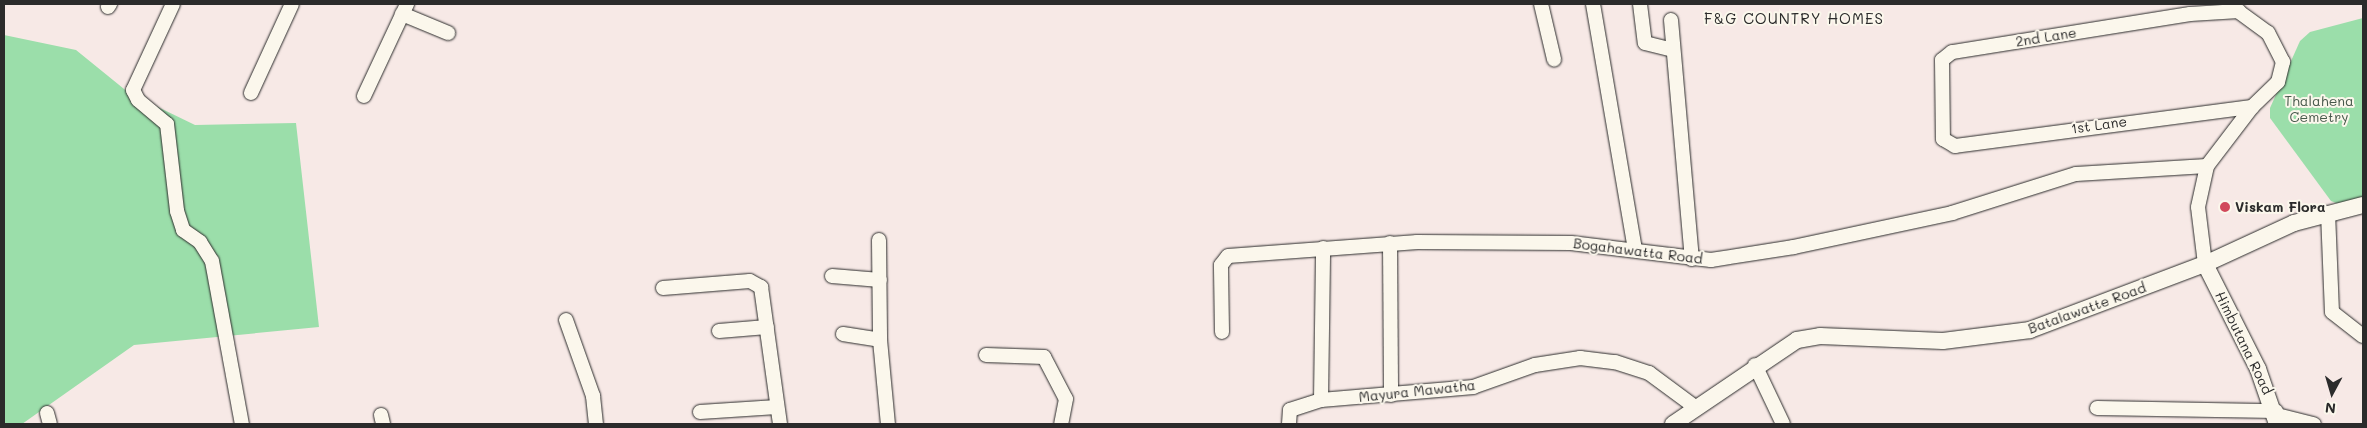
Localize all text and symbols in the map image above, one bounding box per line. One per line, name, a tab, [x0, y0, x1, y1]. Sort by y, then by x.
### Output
district label: F&G COUNTRY HOMES	[1702, 10, 1886, 28]
street label: 2nd Lane	[2014, 24, 2078, 50]
park label: Thalahena Cemetry	[2284, 93, 2354, 125]
street label: 1st Lane	[2070, 113, 2128, 137]
place label: Viskam Flora	[2235, 199, 2325, 215]
marker: Viskam Flora	[2219, 201, 2231, 213]
street label: Bogahawatta Road	[1572, 235, 1704, 267]
street label: Batalawatte Road	[2026, 279, 2148, 337]
street label: Himbutana Road	[2212, 289, 2276, 397]
north arrow	[2307, 368, 2357, 418]
street label: Mayura Mawatha	[1358, 377, 1476, 405]
text: N	[2324, 398, 2337, 418]

